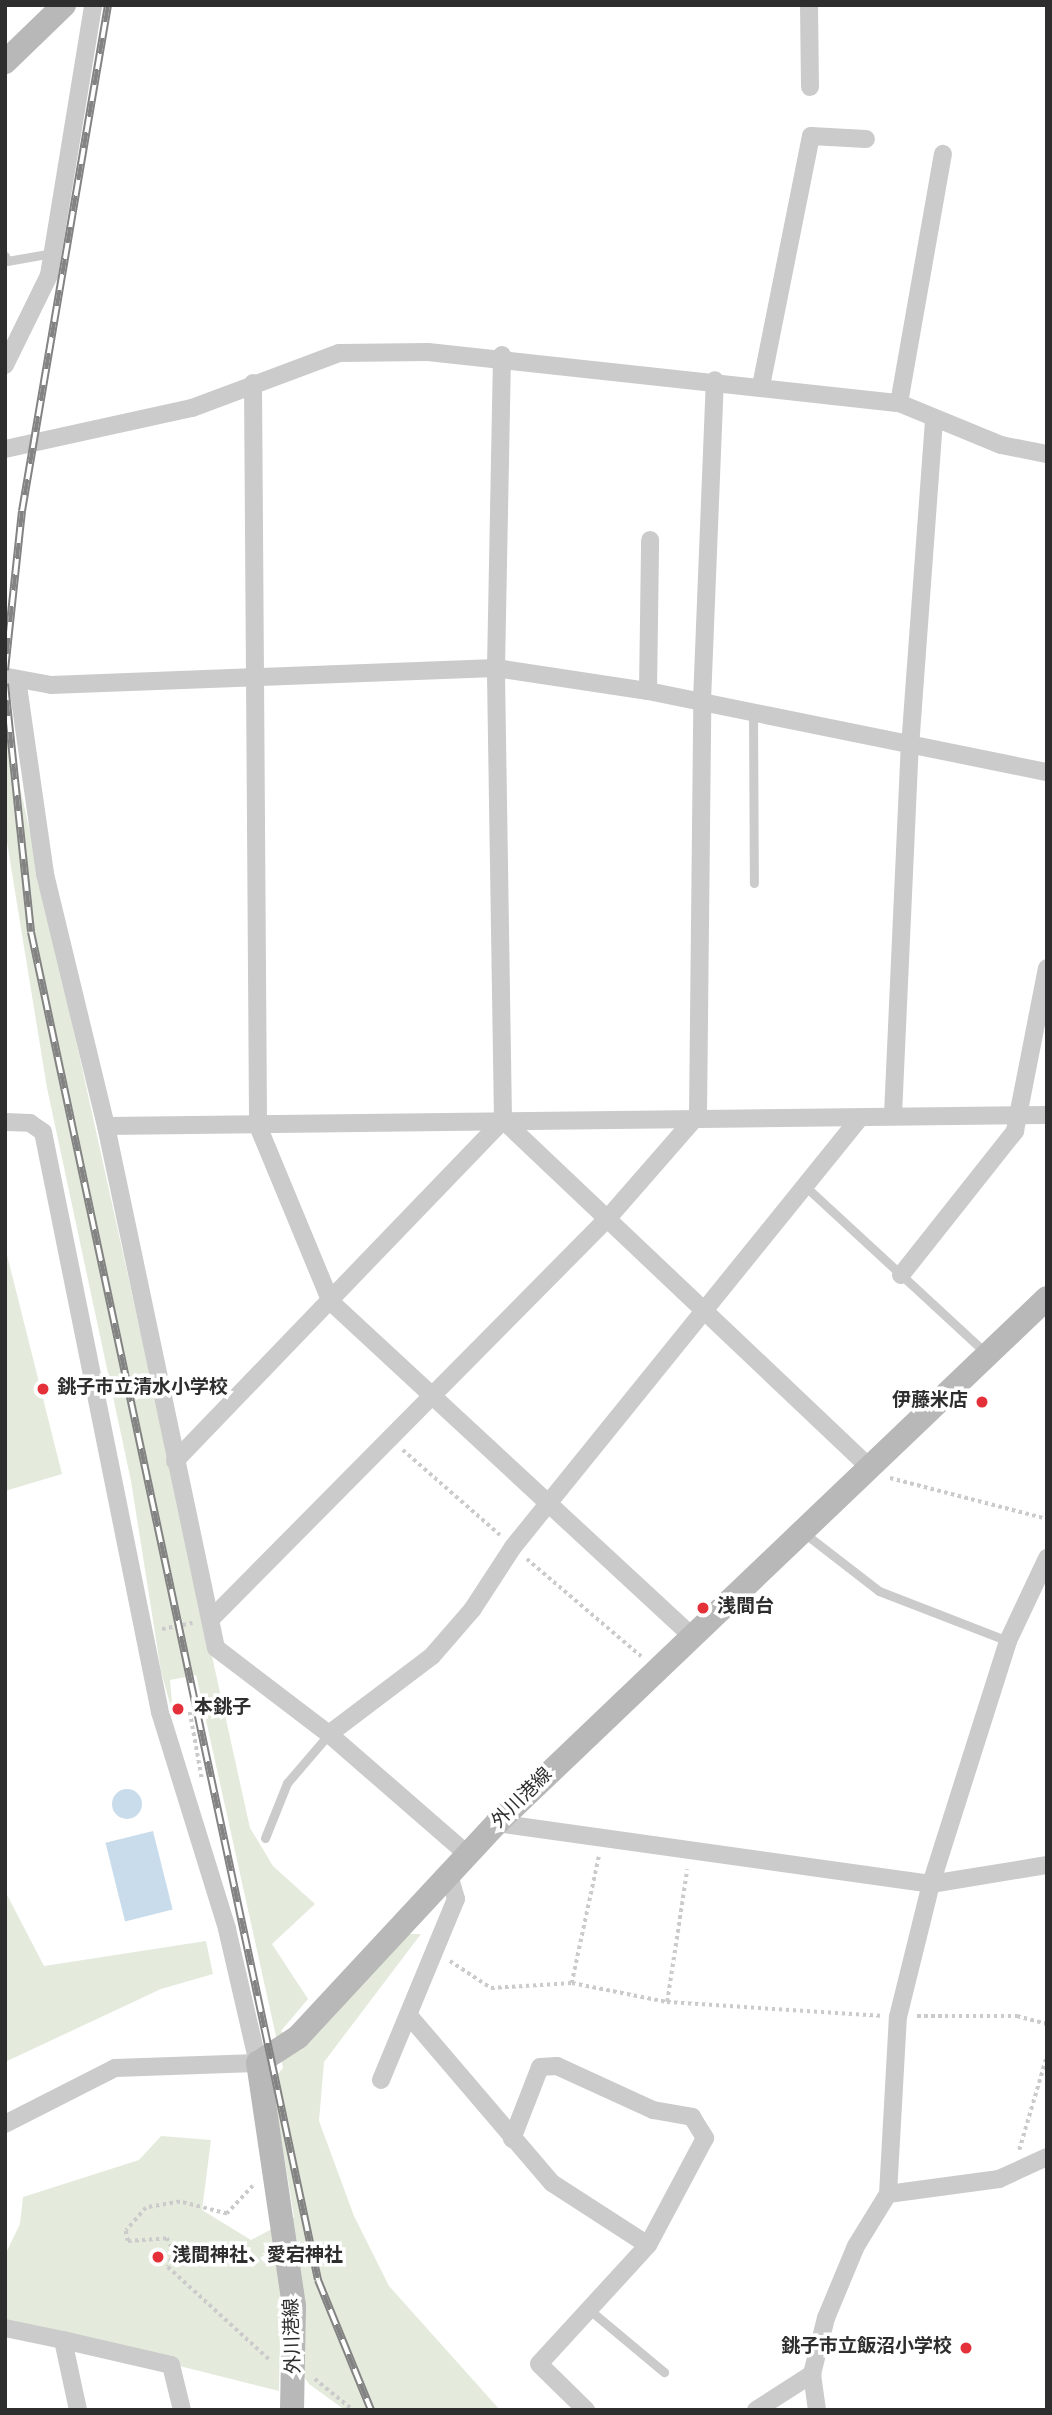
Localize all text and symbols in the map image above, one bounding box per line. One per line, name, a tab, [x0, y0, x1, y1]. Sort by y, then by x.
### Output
place label: 銚子市立清水小学校	[57, 1378, 228, 1400]
marker: 銚子市立清水小学校	[35, 1381, 51, 1397]
place label: 伊藤米店	[892, 1391, 968, 1413]
marker: 伊藤米店	[974, 1394, 990, 1410]
place label: 浅間台	[717, 1597, 774, 1619]
marker: 浅間台	[695, 1600, 711, 1616]
place label: 本銚子	[194, 1698, 251, 1720]
marker: 本銚子	[168, 1699, 188, 1719]
street label: 外川港線	[488, 1764, 558, 1834]
place label: 浅間神社、愛宕神社	[172, 2246, 343, 2268]
marker: 浅間神社、愛宕神社	[150, 2249, 166, 2265]
street label: 外川港線	[281, 2298, 307, 2374]
place label: 銚子市立飯沼小学校	[781, 2337, 952, 2359]
marker: 銚子市立飯沼小学校	[958, 2340, 974, 2356]

